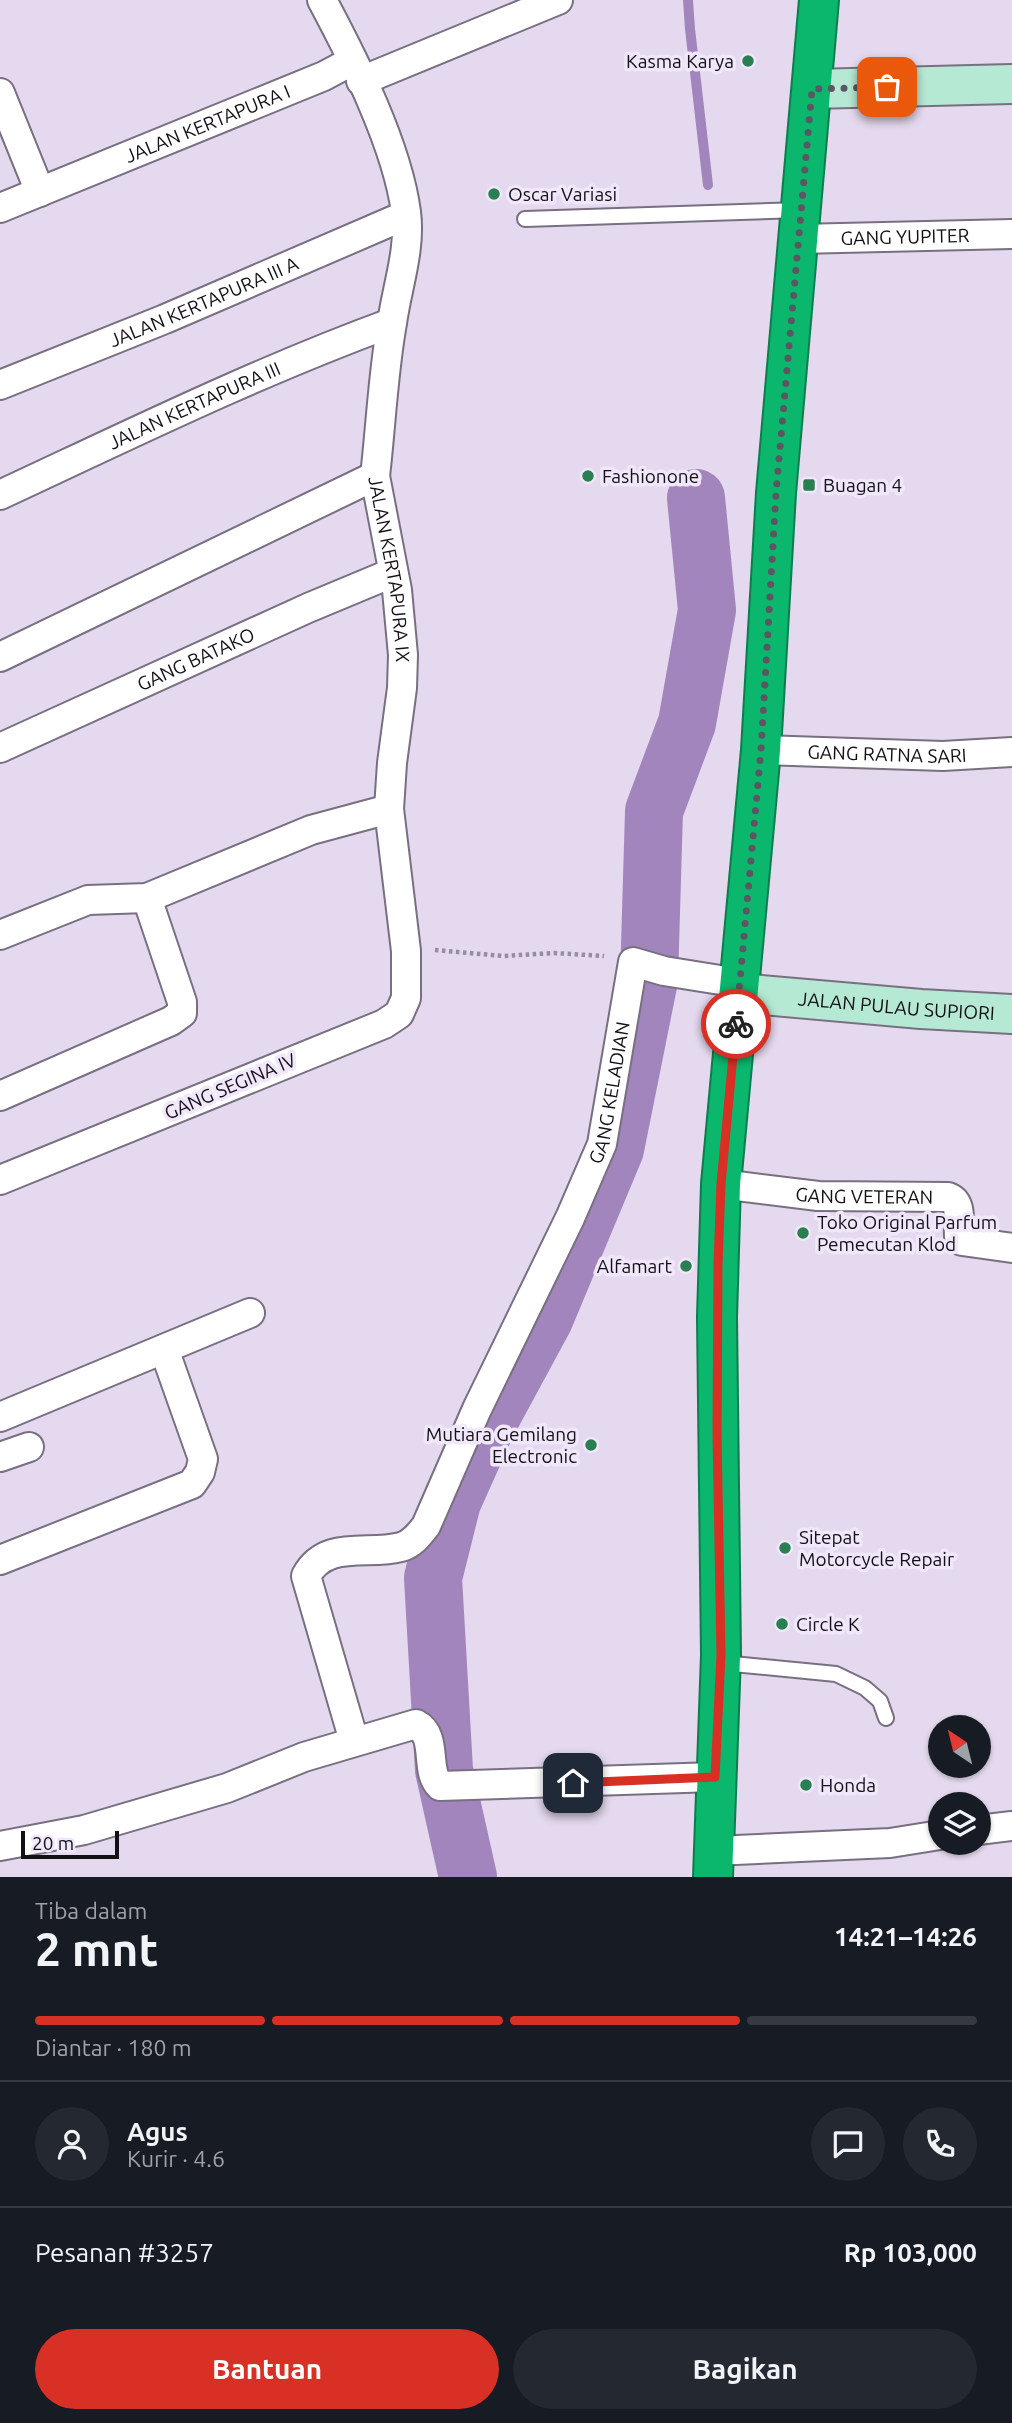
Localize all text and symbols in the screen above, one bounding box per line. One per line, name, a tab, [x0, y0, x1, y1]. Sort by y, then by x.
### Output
place label: Kasma Karya	[626, 50, 734, 72]
marker: Kasma Karya	[740, 53, 756, 69]
pin	[857, 57, 917, 117]
icon: bag	[868, 68, 906, 106]
street label: JALAN KERTAPURA I	[122, 80, 293, 167]
place label: Oscar Variasi	[508, 183, 617, 205]
marker: Oscar Variasi	[486, 186, 502, 202]
street label: GANG YUPITER	[840, 224, 970, 249]
street label: JALAN KERTAPURA III A	[106, 252, 302, 351]
street label: JALAN KERTAPURA III	[105, 357, 284, 454]
place label: Fashionone	[602, 465, 699, 487]
marker: Fashionone	[580, 468, 596, 484]
street label: JALAN KERTAPURA IX	[364, 474, 414, 663]
place label: Buagan 4	[823, 474, 902, 496]
marker: Buagan 4	[801, 477, 817, 493]
street label: GANG BATAKO	[134, 623, 258, 695]
street label: GANG RATNA SARI	[807, 741, 967, 767]
street label: JALAN PULAU SUPIORI	[797, 987, 995, 1024]
courier	[701, 989, 771, 1059]
icon: bike	[717, 1005, 755, 1043]
street label: GANG KELADIAN	[584, 1020, 634, 1167]
street label: GANG SEGINA IV	[161, 1048, 299, 1124]
street label: GANG VETERAN	[794, 1182, 933, 1208]
place label: Toko Original Parfum Pemecutan Klod	[817, 1211, 997, 1255]
marker: Toko Original Parfum Pemecutan Klod	[795, 1225, 811, 1241]
place label: Alfamart	[597, 1255, 673, 1277]
marker: Alfamart	[678, 1258, 694, 1274]
place label: Mutiara Gemilang Electronic	[426, 1423, 577, 1467]
marker: Mutiara Gemilang Electronic	[583, 1437, 599, 1453]
place label: Sitepat Motorcycle Repair	[799, 1526, 954, 1570]
marker: Sitepat Motorcycle Repair	[777, 1540, 793, 1556]
place label: Circle K	[796, 1613, 860, 1635]
marker: Circle K	[774, 1616, 790, 1632]
north arrow	[928, 1715, 990, 1778]
map controls	[928, 1715, 991, 1855]
pin	[543, 1753, 603, 1813]
icon: home	[554, 1764, 592, 1802]
place label: Honda	[820, 1774, 876, 1796]
marker: Honda	[798, 1777, 814, 1793]
button: layers	[928, 1792, 991, 1855]
scale bar	[21, 1828, 119, 1860]
text: 20 m	[32, 1832, 74, 1854]
text: Tiba dalam	[35, 1898, 147, 1923]
text: 14:21–14:26	[834, 1922, 977, 1951]
text: 2 mnt	[35, 1923, 158, 1975]
text: Diantar · 180 m	[35, 2035, 192, 2060]
button: person	[35, 2107, 109, 2181]
button: chat	[811, 2107, 885, 2181]
button: phone	[903, 2107, 977, 2181]
text: Agus	[127, 2117, 188, 2146]
text: Kurir · 4.6	[127, 2146, 225, 2171]
text: Pesanan #3257	[35, 2238, 214, 2267]
text: Rp 103,000	[844, 2238, 977, 2267]
button: Bantuan	[35, 2329, 499, 2409]
button: Bagikan	[513, 2329, 977, 2409]

